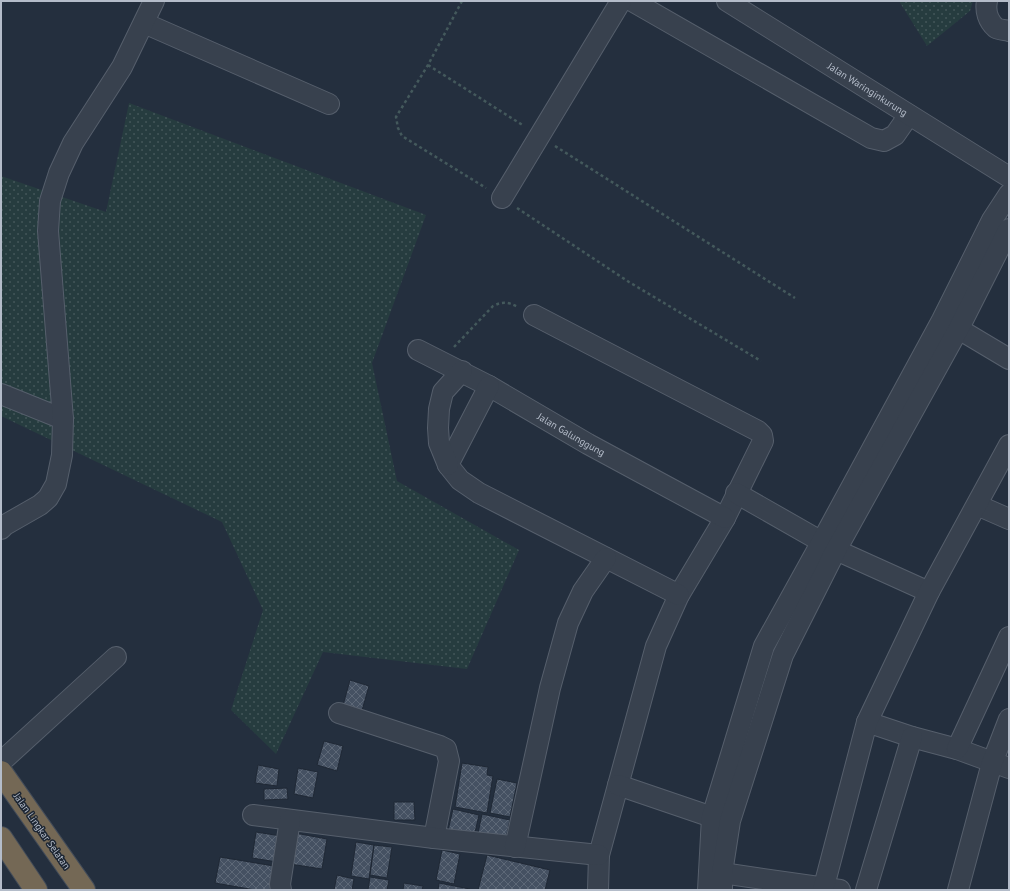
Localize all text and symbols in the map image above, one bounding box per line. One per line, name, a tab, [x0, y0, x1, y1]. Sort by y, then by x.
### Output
street label: Jalan Waringinkurung	[825, 59, 910, 119]
street label: Jalan Galunggung	[534, 409, 607, 459]
street label: Jalan Lingkar Selatan	[10, 789, 73, 872]

